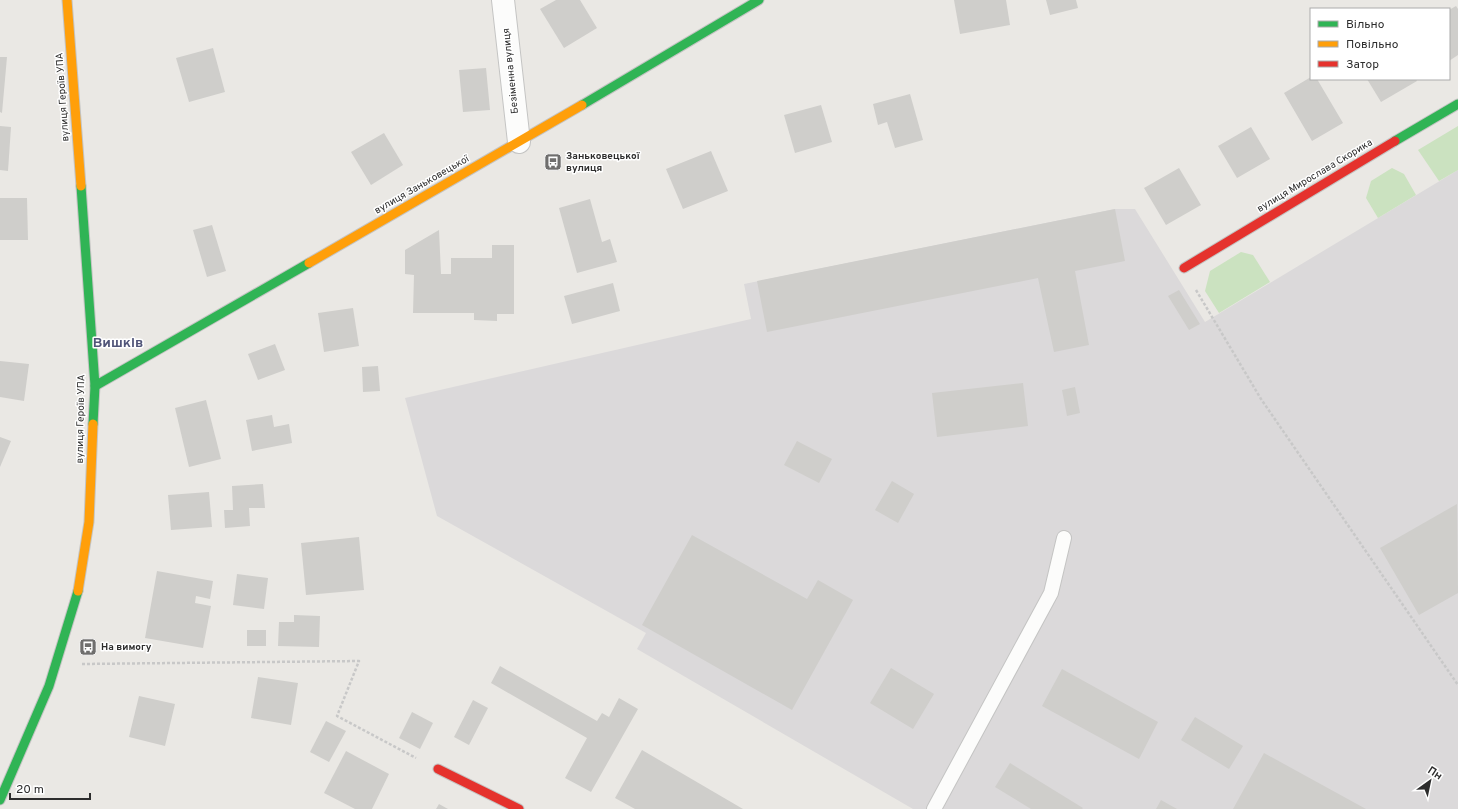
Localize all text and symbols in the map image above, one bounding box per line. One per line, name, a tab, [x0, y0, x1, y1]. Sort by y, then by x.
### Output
legend	[1310, 8, 1450, 80]
text: Вільно	[1346, 17, 1385, 33]
street label: Безіменна вулиця	[500, 27, 522, 115]
text: Повільно	[1346, 37, 1399, 53]
street label: вулиця Героїв УПА	[53, 52, 73, 142]
text: Затор	[1346, 57, 1379, 73]
street label: вулиця Мирослава Скорика	[1255, 136, 1375, 216]
place label: Заньковецької вулиця	[566, 150, 641, 175]
street label: вулиця Заньковецької	[372, 152, 472, 217]
bus stop icon: Заньковецької вулиця	[543, 152, 563, 172]
district label: Вишків	[93, 335, 143, 352]
street label: вулиця Героїв УПА	[74, 374, 88, 464]
bus stop icon: На вимогу	[78, 637, 98, 657]
place label: На вимогу	[101, 641, 152, 654]
north arrow	[1410, 761, 1450, 801]
text: Пн	[1425, 764, 1445, 783]
scale bar	[10, 775, 90, 801]
text: 20 m	[16, 782, 44, 798]

